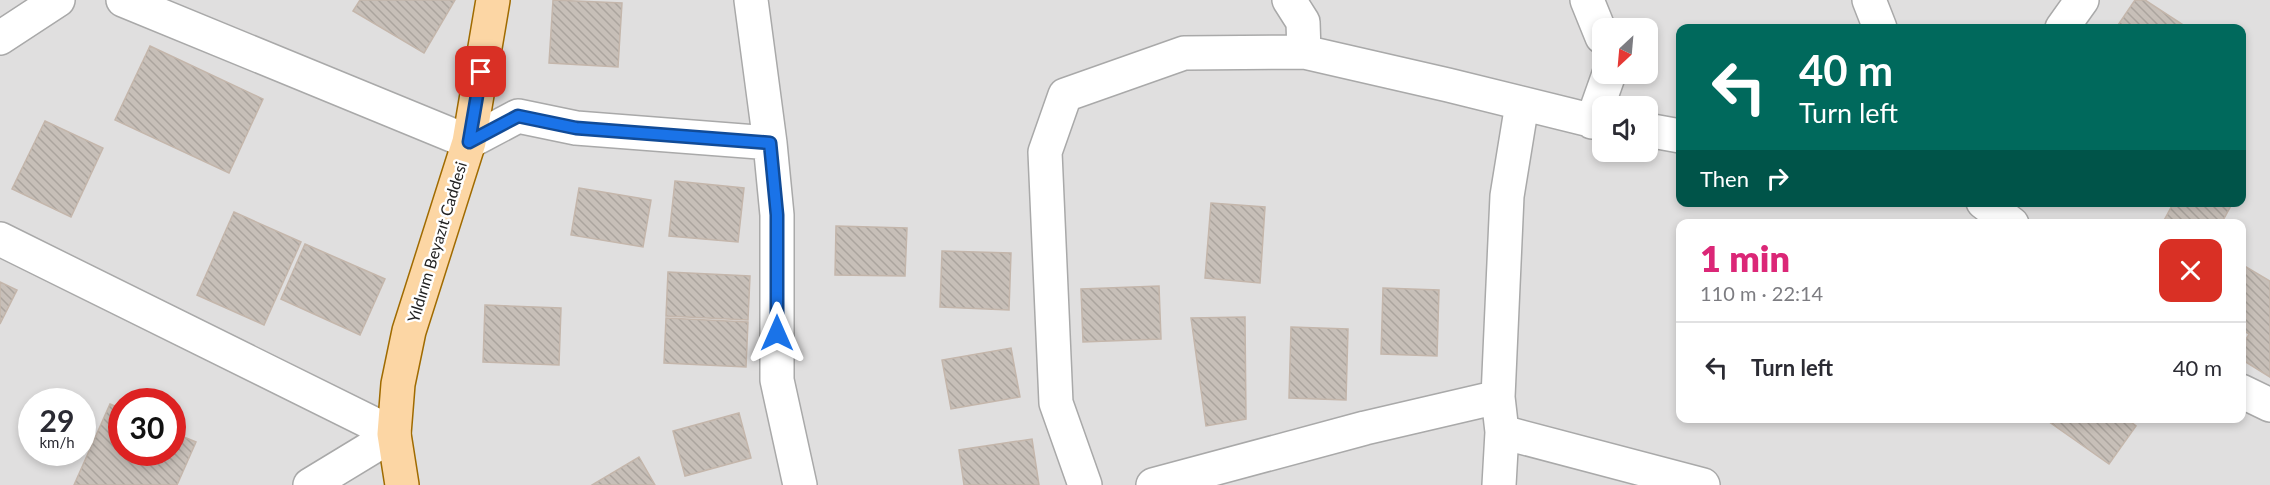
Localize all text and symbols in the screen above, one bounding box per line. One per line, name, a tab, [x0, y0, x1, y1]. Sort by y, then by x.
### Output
north arrow	[1592, 18, 1658, 84]
map controls	[1592, 18, 1658, 162]
text: 40 m	[1799, 45, 1893, 95]
pin	[455, 46, 506, 97]
icon: left	[1700, 48, 1778, 126]
icon: arrive	[464, 55, 497, 88]
button: sound	[1592, 96, 1658, 162]
text: Turn left	[1799, 96, 1898, 129]
street label: Yıldırım Beyazıt Caddesi	[403, 159, 470, 325]
icon: right	[1761, 162, 1794, 195]
text: Then	[1700, 165, 1749, 192]
text: 1 min	[1700, 236, 1790, 280]
button: close	[2159, 239, 2222, 302]
text: 110 m · 22:14	[1700, 281, 1823, 305]
position arrow	[745, 301, 809, 365]
icon: left	[1700, 351, 1733, 384]
text: Turn left	[1751, 354, 1833, 381]
text: 40 m	[2173, 354, 2222, 381]
speed limit sign: 30	[108, 388, 186, 466]
text: 29	[40, 402, 74, 438]
text: km/h	[39, 433, 75, 451]

